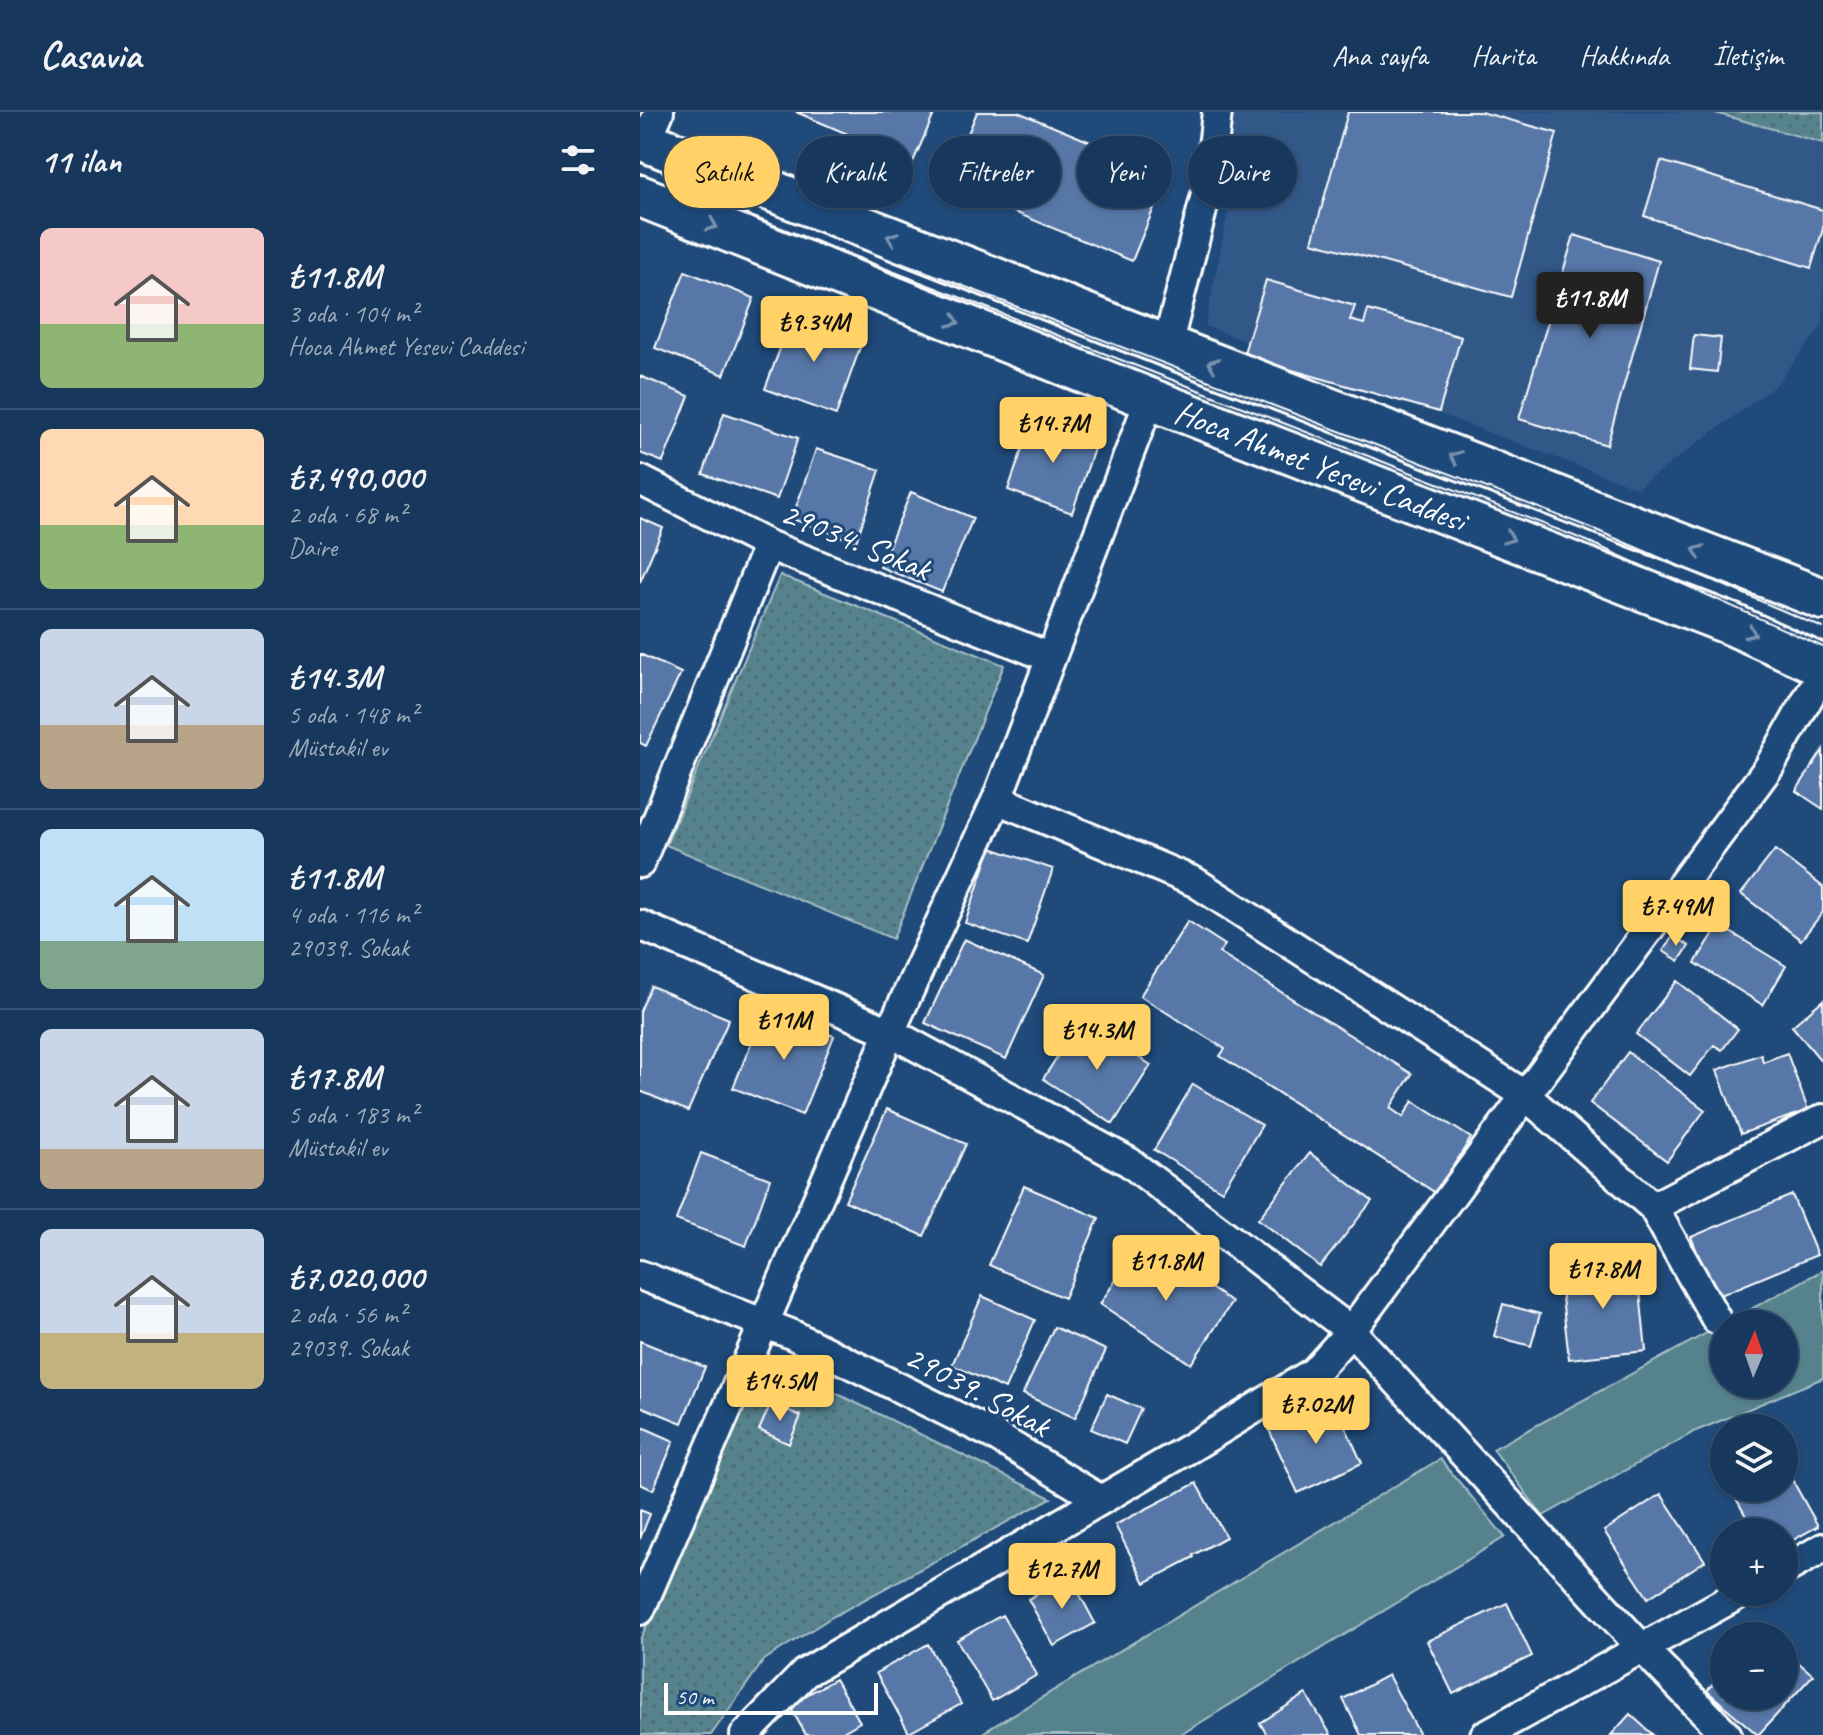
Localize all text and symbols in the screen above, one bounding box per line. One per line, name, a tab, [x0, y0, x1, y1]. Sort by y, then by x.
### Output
text: Casavia	[40, 32, 141, 79]
text: Ana sayfa	[1332, 38, 1427, 73]
text: Harita	[1471, 38, 1535, 73]
text: Hakkında	[1579, 38, 1669, 73]
text: İletişim	[1713, 38, 1783, 73]
chip: Satılık	[664, 136, 780, 208]
chip: Kiralık	[796, 136, 913, 208]
chip: Filtreler	[929, 136, 1061, 208]
chip: Yeni	[1077, 136, 1172, 208]
chip: Daire	[1188, 136, 1297, 208]
icon: filters	[556, 138, 600, 182]
text: 11 ilan	[40, 139, 121, 182]
one-way arrow	[704, 215, 718, 232]
one-way arrow	[886, 231, 900, 248]
text: ₺11.8M	[288, 254, 381, 297]
icon: home	[104, 260, 200, 356]
pin: ₺11.8M	[1525, 272, 1655, 340]
text: ₺11.8M	[1555, 281, 1625, 314]
pin: ₺9.34M	[749, 296, 879, 364]
text: 3 oda · 104 m²	[288, 297, 418, 330]
text: ₺9.34M	[779, 305, 849, 338]
one-way arrow	[946, 311, 960, 328]
text: Hoca Ahmet Yesevi Caddesi	[288, 330, 524, 363]
one-way arrow	[1207, 357, 1221, 374]
street label: Hoca Ahmet Yesevi Caddesi	[1169, 390, 1477, 543]
pin: ₺14.7M	[988, 397, 1118, 465]
text: ₺14.7M	[1018, 406, 1088, 439]
one-way arrow	[1449, 450, 1463, 467]
text: ₺7,490,000	[288, 455, 423, 498]
icon: home	[104, 461, 200, 557]
street label: 29034. Sokak	[774, 491, 940, 591]
text: 2 oda · 68 m²	[288, 498, 406, 531]
one-way arrow	[1501, 528, 1515, 545]
text: Daire	[288, 531, 337, 564]
one-way arrow	[1692, 544, 1706, 561]
one-way arrow	[1743, 624, 1757, 640]
text: ₺14.3M	[288, 655, 381, 698]
icon: home	[104, 661, 200, 757]
text: 5 oda · 148 m²	[288, 698, 418, 731]
text: Müstakil ev	[288, 731, 387, 764]
text: ₺11.8M	[288, 855, 381, 898]
icon: home	[104, 861, 200, 957]
pin: ₺7.49M	[1611, 880, 1741, 948]
text: ₺7.49M	[1641, 889, 1711, 922]
text: 4 oda · 116 m²	[288, 898, 418, 931]
text: 29039. Sokak	[288, 931, 409, 964]
pin: ₺11M	[737, 994, 831, 1062]
text: ₺11M	[757, 1003, 811, 1036]
pin: ₺14.3M	[1032, 1004, 1162, 1072]
text: ₺14.3M	[1062, 1013, 1132, 1046]
text: ₺17.8M	[288, 1055, 381, 1098]
icon: home	[104, 1061, 200, 1157]
text: 5 oda · 183 m²	[288, 1098, 418, 1131]
text: Müstakil ev	[288, 1131, 387, 1164]
pin: ₺11.8M	[1101, 1235, 1231, 1303]
pin: ₺17.8M	[1538, 1243, 1668, 1311]
text: ₺11.8M	[1131, 1244, 1201, 1277]
text: ₺17.8M	[1568, 1252, 1638, 1285]
text: ₺7,020,000	[288, 1255, 424, 1298]
icon: home	[104, 1261, 200, 1357]
text: 2 oda · 56 m²	[288, 1298, 406, 1331]
north arrow	[1710, 1310, 1798, 1398]
map controls	[1710, 1310, 1798, 1710]
text: 29039. Sokak	[288, 1331, 409, 1364]
street label: 29039. Sokak	[898, 1334, 1060, 1448]
pin: ₺14.5M	[715, 1355, 845, 1423]
text: ₺14.5M	[745, 1364, 815, 1397]
pin: ₺7.02M	[1251, 1378, 1381, 1446]
text: ₺7.02M	[1281, 1387, 1351, 1420]
button: layers	[1710, 1414, 1798, 1502]
button: +	[1710, 1518, 1798, 1606]
pin: ₺12.7M	[997, 1543, 1127, 1611]
text: ₺12.7M	[1027, 1552, 1097, 1585]
button: −	[1710, 1622, 1798, 1710]
scale bar	[664, 1679, 878, 1715]
text: 50 m	[676, 1683, 713, 1711]

